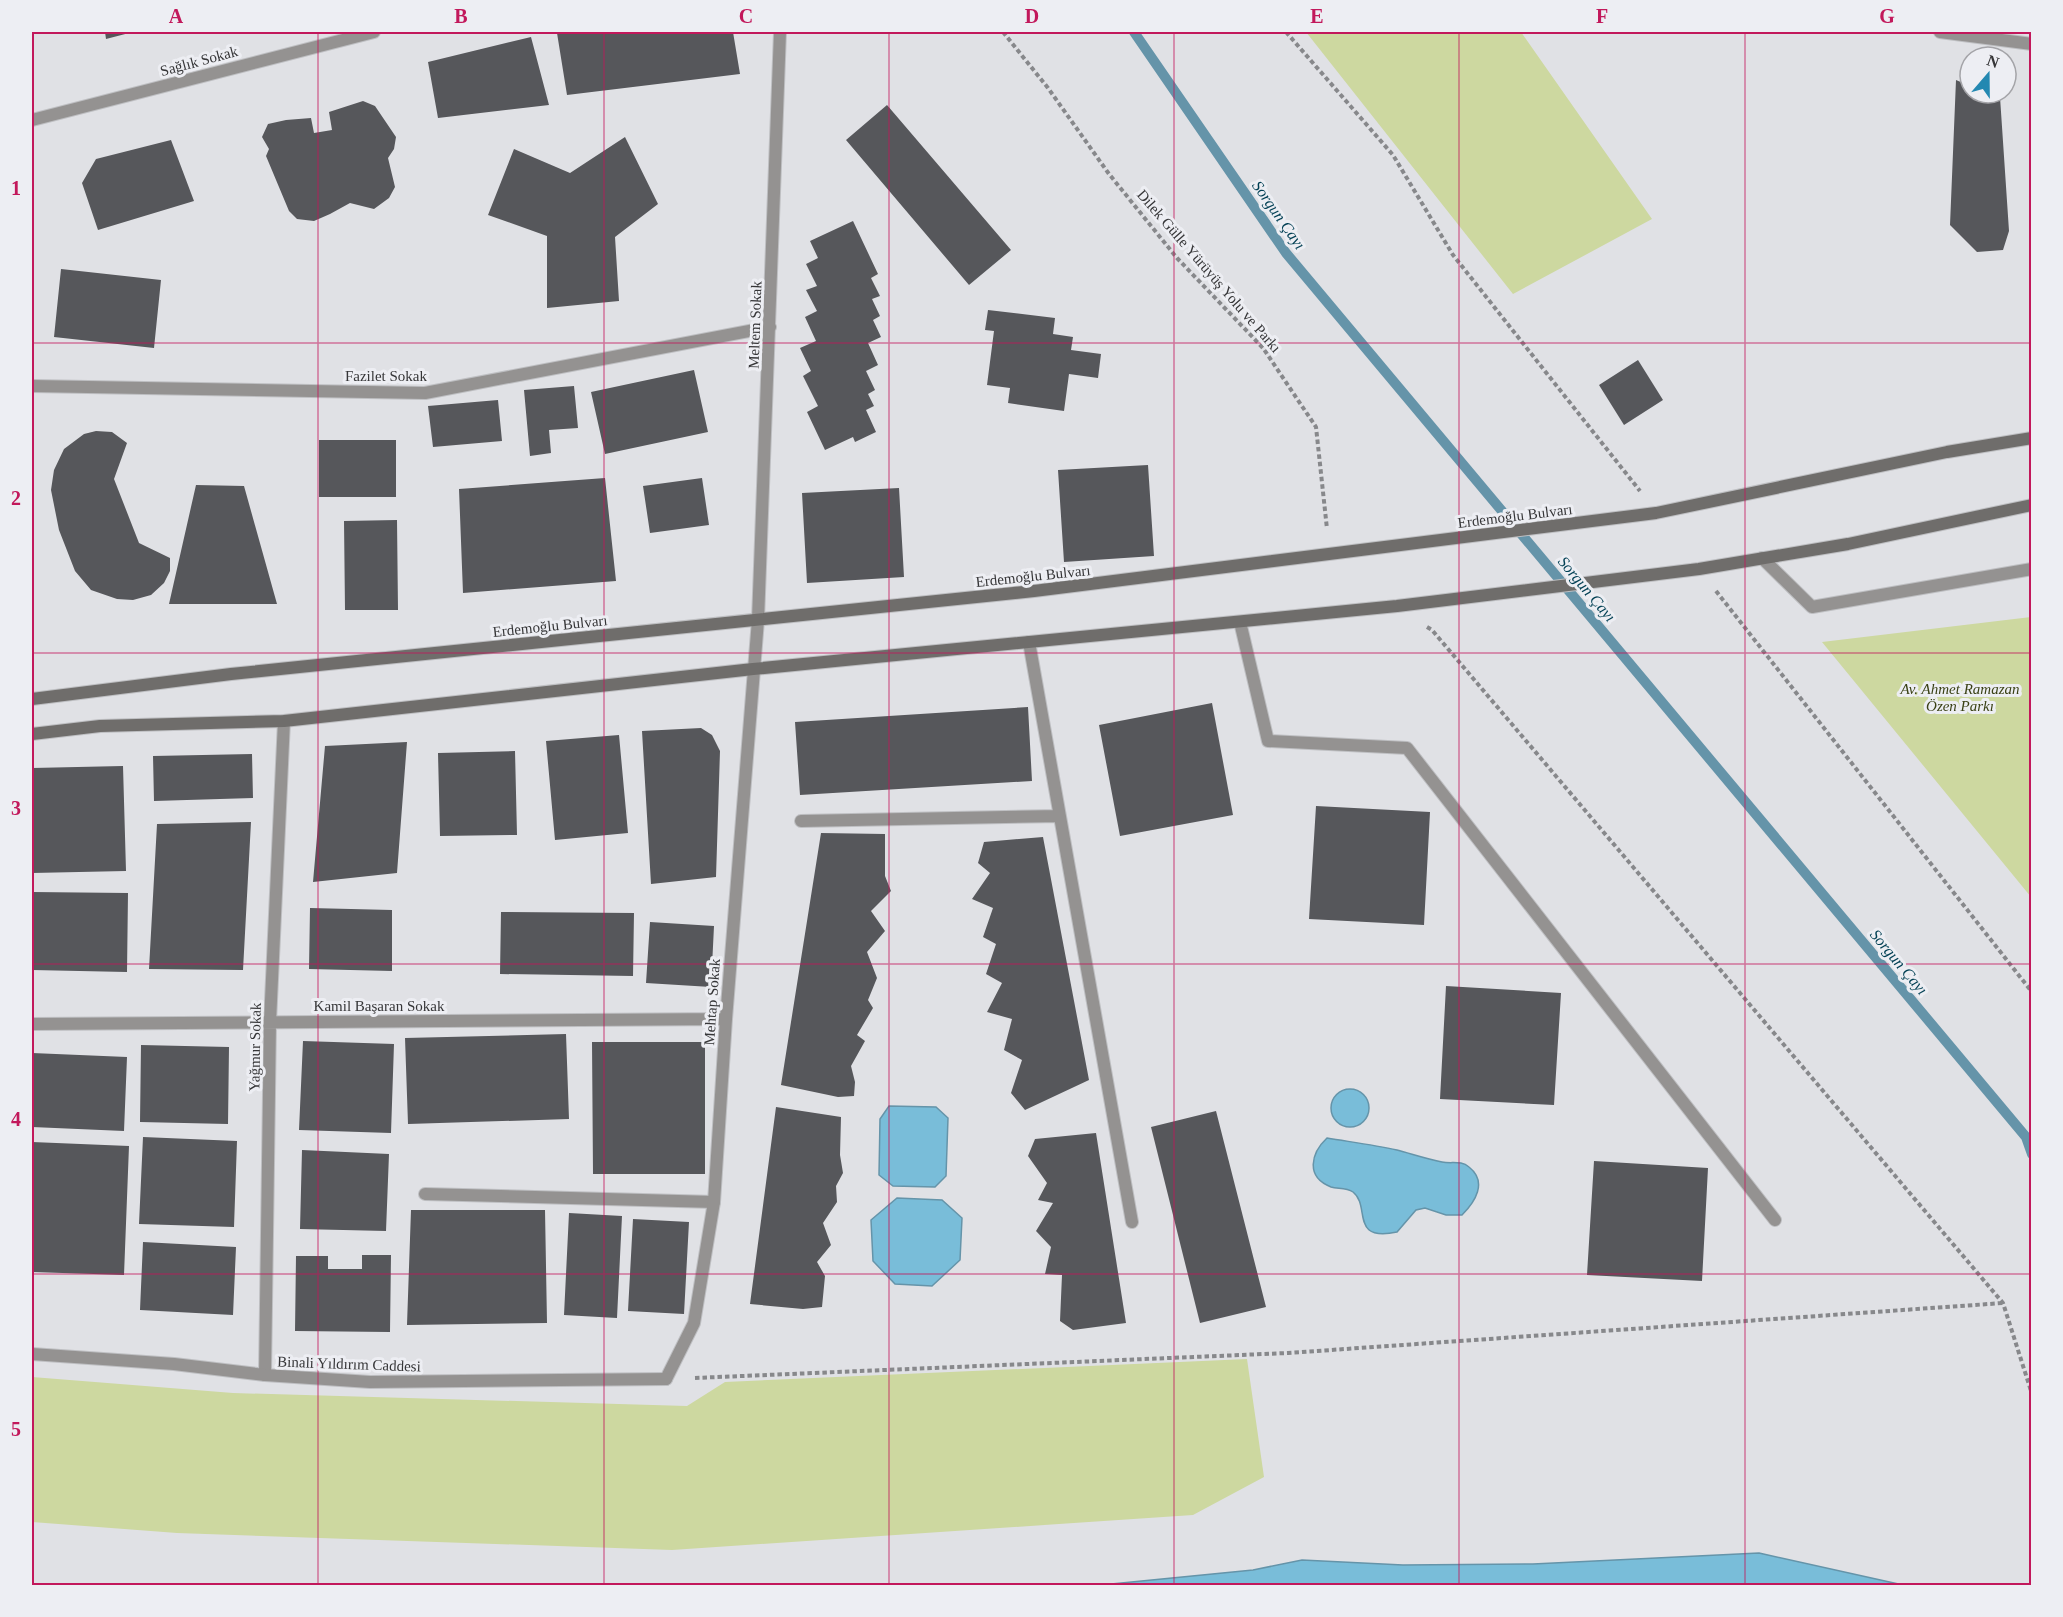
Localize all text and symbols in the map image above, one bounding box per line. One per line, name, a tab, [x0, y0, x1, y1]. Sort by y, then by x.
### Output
text: A	[169, 5, 184, 27]
text: B	[454, 5, 468, 27]
text: C	[739, 5, 753, 27]
text: D	[1025, 5, 1039, 27]
text: E	[1310, 5, 1324, 27]
text: F	[1596, 5, 1608, 27]
text: G	[1879, 5, 1895, 27]
street label: Sağlık Sokak	[158, 43, 240, 79]
north arrow	[1958, 45, 2018, 105]
text: N	[1985, 51, 2002, 71]
text: 1	[11, 177, 21, 199]
water label: Sorgun Çayı	[1248, 177, 1309, 253]
street label: Dilek Gülle Yürüyüş Yolu ve Parkı	[1134, 186, 1284, 356]
street label: Meltem Sokak	[745, 280, 765, 369]
street label: Fazilet Sokak	[345, 368, 428, 384]
text: 2	[11, 487, 21, 509]
street label: Erdemoğlu Bulvarı	[1457, 501, 1573, 531]
water label: Sorgun Çayı	[1554, 553, 1619, 626]
street label: Erdemoğlu Bulvarı	[975, 562, 1091, 590]
street label: Erdemoğlu Bulvarı	[492, 612, 608, 640]
park label: Av. Ahmet Ramazan Özen Parkı	[1899, 681, 2020, 714]
text: 3	[11, 797, 21, 819]
water label: Sorgun Çayı	[1866, 926, 1931, 999]
street label: Mehtap Sokak	[701, 958, 723, 1046]
street label: Kamil Başaran Sokak	[314, 998, 445, 1014]
street label: Yağmur Sokak	[246, 1002, 264, 1092]
text: 4	[11, 1108, 21, 1130]
street label: Binali Yıldırım Caddesi	[277, 1353, 421, 1375]
text: 5	[11, 1418, 21, 1440]

